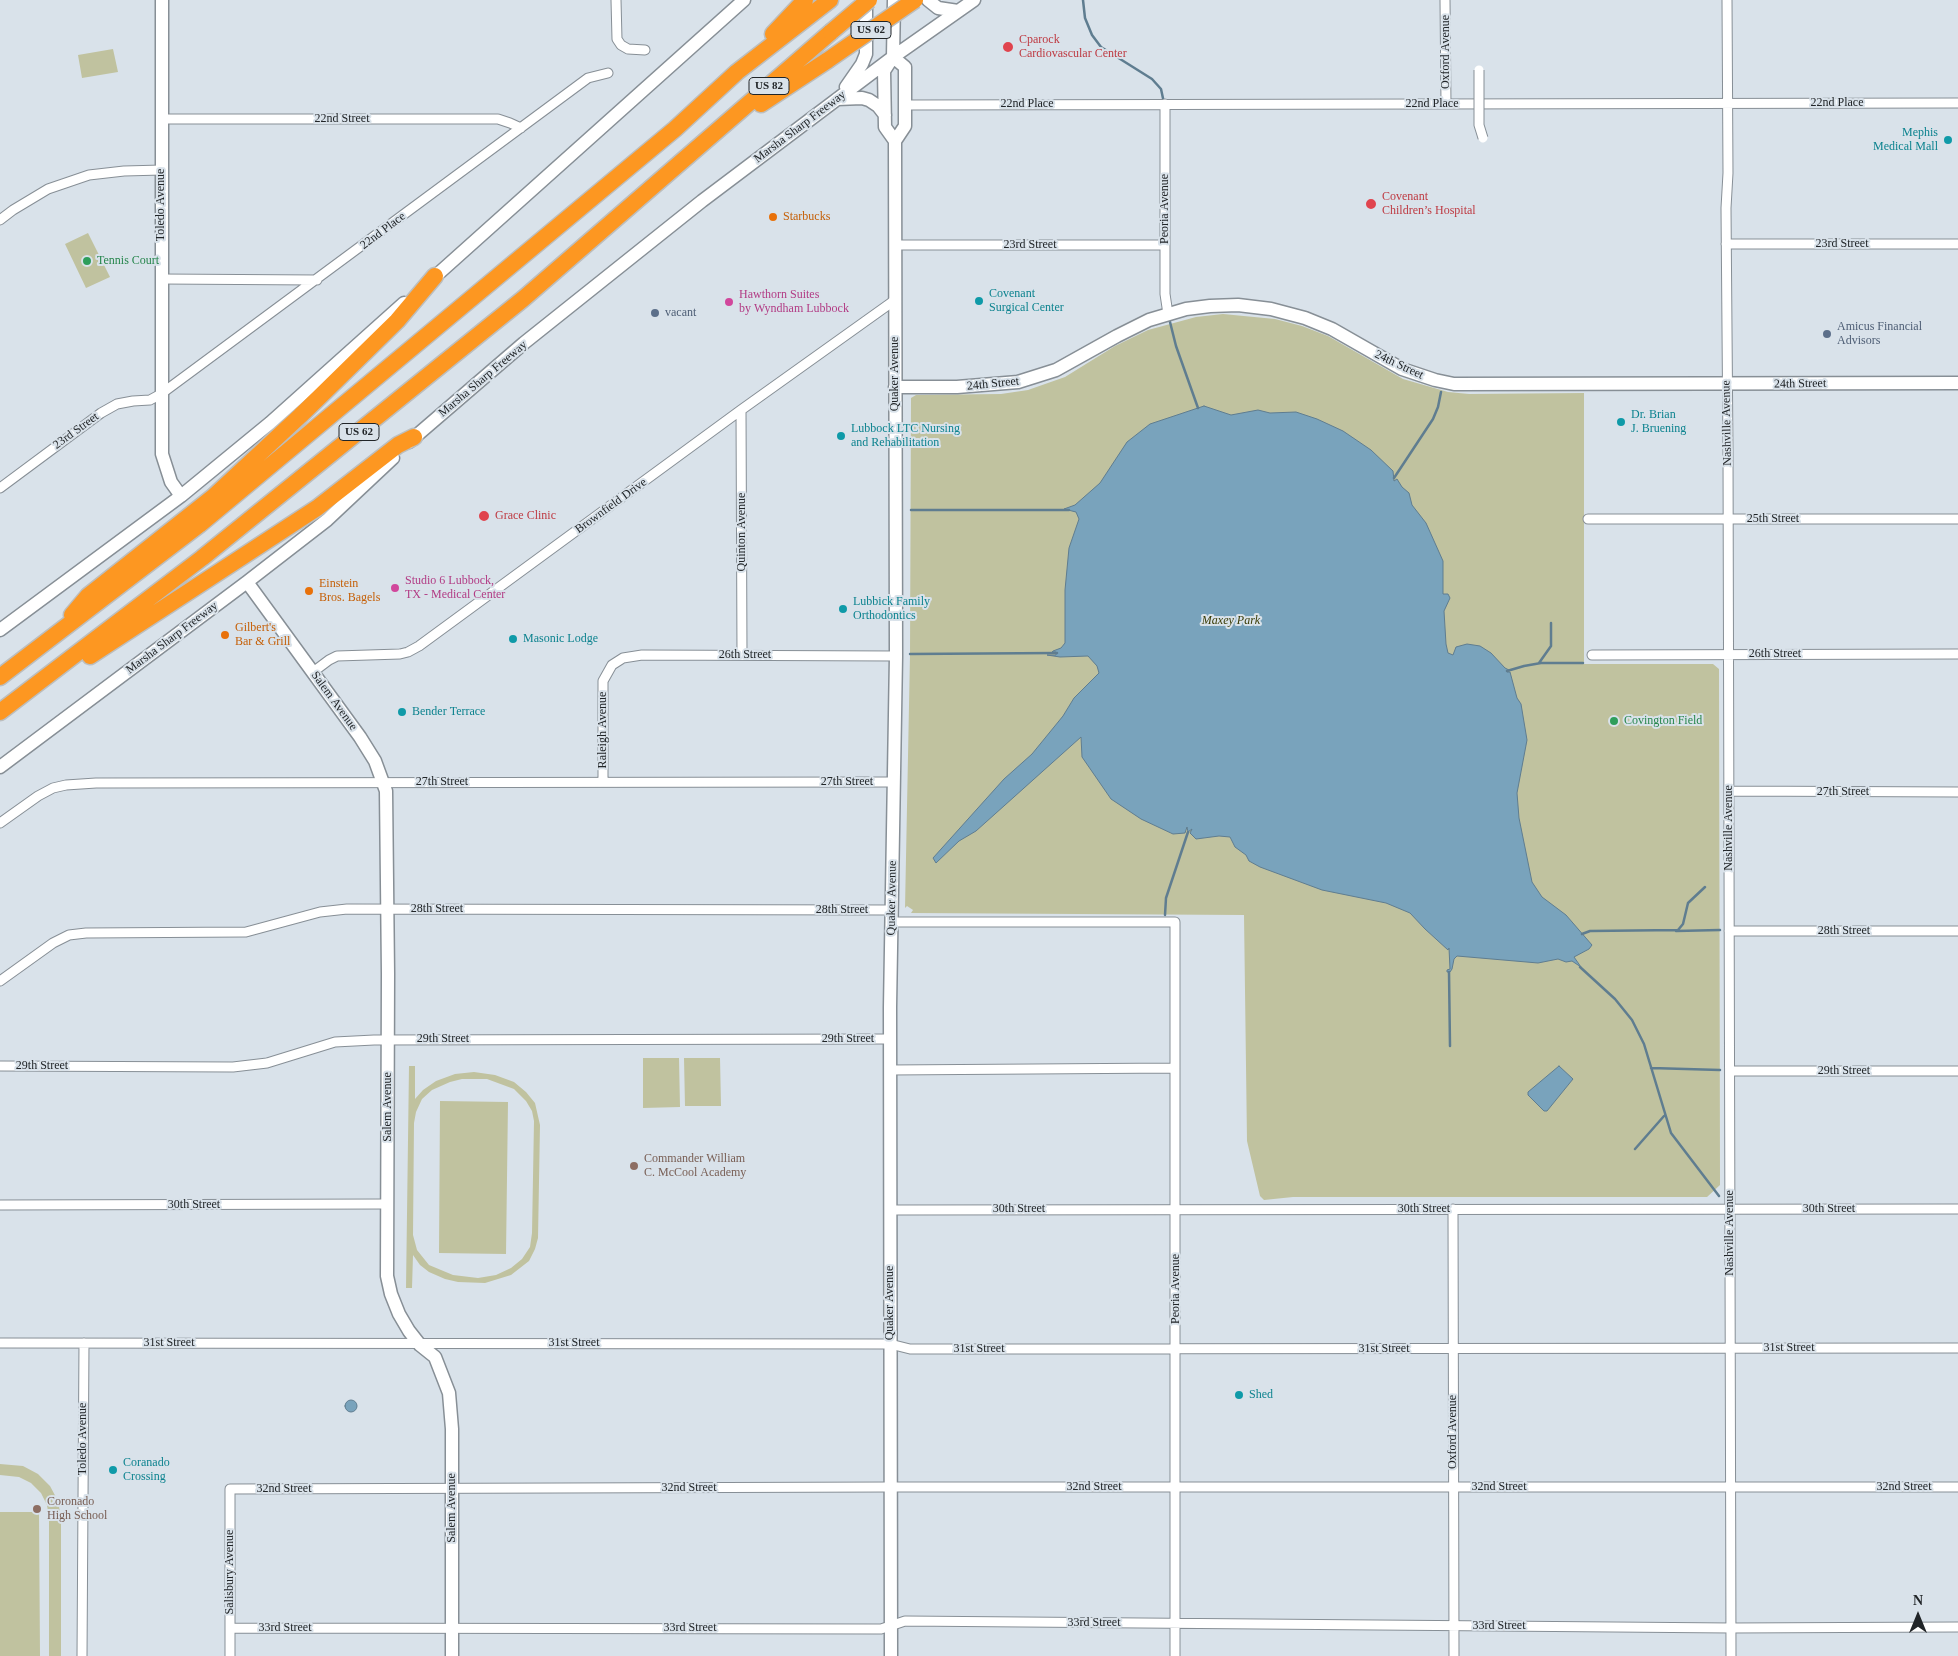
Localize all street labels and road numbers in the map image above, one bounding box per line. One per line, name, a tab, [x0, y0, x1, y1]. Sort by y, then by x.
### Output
street label: Oxford Avenue	[1439, 15, 1453, 89]
road number: US 62	[851, 22, 891, 38]
road number: US 82	[749, 78, 789, 94]
street label: Marsha Sharp Freeway	[751, 88, 849, 166]
street label: 22nd Place	[1811, 96, 1863, 110]
street label: 22nd Place	[1001, 97, 1053, 111]
street label: 22nd Place	[1406, 97, 1458, 111]
street label: 22nd Street	[315, 112, 369, 126]
street label: Toledo Avenue	[154, 169, 168, 241]
street label: Peoria Avenue	[1158, 174, 1172, 244]
street label: 22nd Place	[358, 209, 408, 253]
street label: 23rd Street	[1816, 237, 1868, 251]
street label: 23rd Street	[1004, 238, 1056, 252]
street label: Quaker Avenue	[888, 337, 902, 411]
street label: Marsha Sharp Freeway	[436, 338, 530, 420]
street label: 24th Street	[1372, 347, 1426, 383]
street label: 24th Street	[966, 374, 1020, 394]
street label: 24th Street	[1774, 376, 1826, 392]
street label: Nashville Avenue	[1719, 380, 1735, 466]
street label: 23rd Street	[50, 410, 102, 452]
road number: US 62	[339, 424, 379, 441]
street label: Brownfield Drive	[572, 475, 650, 537]
street label: Quinton Avenue	[735, 493, 749, 571]
street label: 25th Street	[1747, 512, 1799, 526]
street label: Marsha Sharp Freeway	[123, 599, 221, 677]
street label: 26th Street	[1749, 647, 1801, 661]
street label: 26th Street	[719, 648, 771, 662]
street label: Salem Avenue	[308, 669, 360, 733]
street label: Raleigh Avenue	[596, 692, 610, 768]
street label: 27th Street	[416, 775, 468, 789]
street label: 27th Street	[821, 775, 873, 789]
street label: Nashville Avenue	[1722, 785, 1736, 871]
street label: 27th Street	[1817, 785, 1869, 799]
street label: Quaker Avenue	[884, 861, 900, 935]
street label: 28th Street	[411, 902, 463, 916]
street label: 28th Street	[816, 903, 868, 917]
street label: 28th Street	[1818, 924, 1870, 938]
street label: 29th Street	[417, 1032, 469, 1046]
street label: 29th Street	[822, 1032, 874, 1046]
street label: 29th Street	[16, 1059, 68, 1073]
street label: 29th Street	[1818, 1064, 1870, 1078]
street label: Salem Avenue	[381, 1072, 395, 1142]
street label: Nashville Avenue	[1723, 1190, 1737, 1276]
street label: 30th Street	[168, 1198, 220, 1212]
street label: 30th Street	[993, 1202, 1045, 1216]
street label: 30th Street	[1398, 1202, 1450, 1216]
street label: 30th Street	[1803, 1202, 1855, 1216]
street label: Peoria Avenue	[1169, 1254, 1183, 1324]
street label: Quaker Avenue	[883, 1266, 897, 1340]
street label: 31st Street	[144, 1336, 194, 1350]
street label: 31st Street	[549, 1336, 599, 1350]
street label: 31st Street	[1764, 1341, 1814, 1355]
street label: 31st Street	[954, 1342, 1004, 1356]
street label: 31st Street	[1359, 1342, 1409, 1356]
street label: Oxford Avenue	[1446, 1395, 1460, 1469]
street label: Toledo Avenue	[76, 1403, 90, 1475]
street label: Salem Avenue	[445, 1473, 459, 1543]
street label: 32nd Street	[1067, 1480, 1121, 1494]
street label: 32nd Street	[1472, 1480, 1526, 1494]
street label: 32nd Street	[1877, 1480, 1931, 1494]
street label: 32nd Street	[662, 1481, 716, 1495]
street label: 32nd Street	[257, 1482, 311, 1496]
street label: Salisbury Avenue	[223, 1530, 237, 1614]
street label: 33rd Street	[1068, 1616, 1120, 1630]
street label: 33rd Street	[1473, 1619, 1525, 1633]
street label: 33rd Street	[259, 1621, 311, 1635]
street label: 33rd Street	[664, 1621, 716, 1635]

